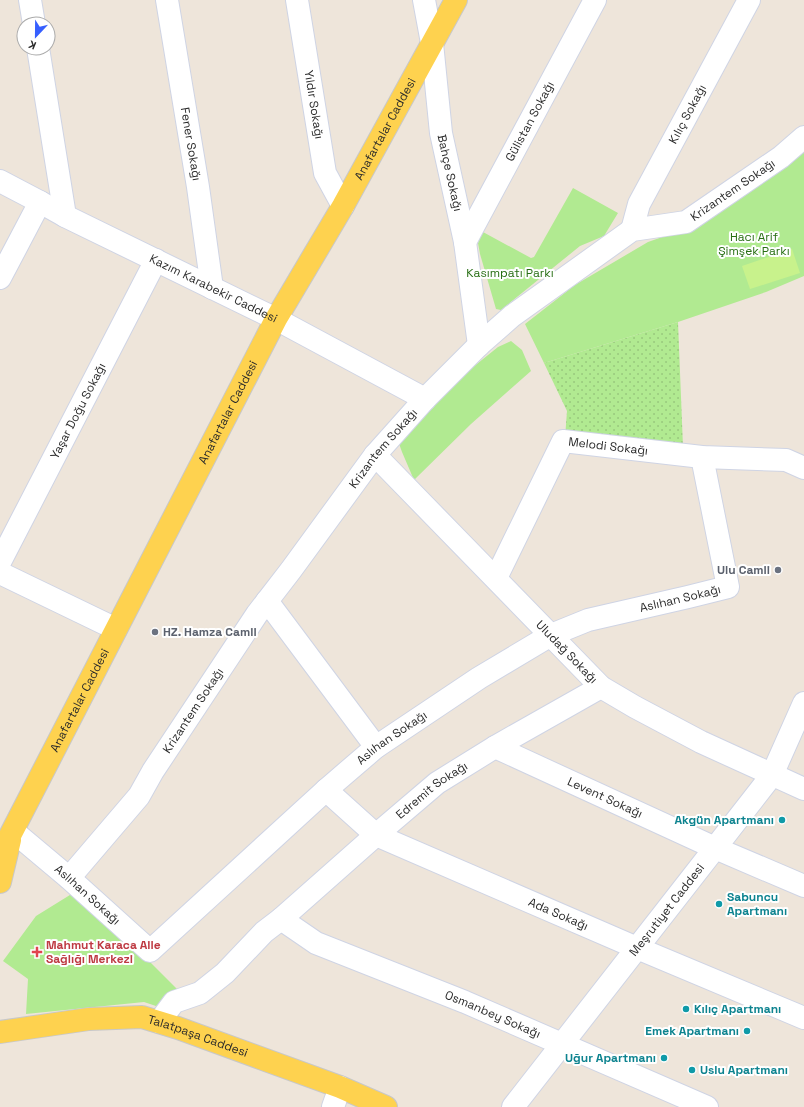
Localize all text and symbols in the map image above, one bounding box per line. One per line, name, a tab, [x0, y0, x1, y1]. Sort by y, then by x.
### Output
north arrow	[16, 16, 56, 56]
text: K	[26, 37, 38, 53]
street label: Yıldır Sokağı	[301, 69, 327, 140]
street label: Anafartalar Caddesi	[351, 75, 420, 183]
street label: Gülistan Sokağı	[502, 78, 558, 164]
street label: Kılıç Sokağı	[665, 82, 710, 147]
street label: Fener Sokağı	[177, 106, 205, 182]
street label: Bahçe Sokağı	[434, 133, 466, 213]
street label: Krizantem Sokağı	[687, 155, 778, 225]
park label: Hacı Arif Şimşek Parkı	[718, 229, 790, 259]
street label: Kazım Karabekir Caddesi	[147, 250, 280, 326]
park label: Kasımpatı Parkı	[466, 265, 554, 281]
street label: Anafartalar Caddesi	[195, 358, 261, 467]
street label: Yaşar Doğu Sokağı	[47, 360, 109, 462]
street label: Krizantem Sokağı	[345, 405, 421, 492]
street label: Melodi Sokağı	[567, 434, 649, 459]
place label: Ulu Camii	[717, 562, 770, 578]
marker: Ulu Camii	[773, 565, 783, 575]
street label: Aslıhan Sokağı	[638, 581, 722, 616]
street label: Uludağ Sokağı	[533, 617, 601, 687]
place label: HZ. Hamza Camii	[163, 624, 257, 640]
marker: HZ. Hamza Camii	[150, 627, 160, 637]
street label: Anafartalar Caddesi	[46, 646, 113, 755]
street label: Krizantem Sokağı	[159, 665, 227, 756]
street label: Aslıhan Sokağı	[353, 707, 430, 768]
street label: Edremit Sokağı	[392, 758, 471, 823]
street label: Levent Sokağı	[565, 773, 645, 822]
place label: Akgün Apartmanı	[674, 812, 774, 828]
marker: Akgün Apartmanı	[777, 815, 787, 825]
street label: Meşrutiyet Caddesi	[626, 860, 708, 960]
street label: Aslıhan Sokağı	[51, 861, 124, 928]
place label: Sabuncu Apartmanı	[727, 889, 787, 919]
street label: Ada Sokağı	[526, 894, 591, 934]
marker: Sabuncu Apartmanı	[714, 899, 724, 909]
place label: Mahmut Karaca Aile Sağlığı Merkezi	[46, 937, 161, 967]
marker: Mahmut Karaca Aile Sağlığı Merkezi	[31, 946, 43, 958]
street label: Osmanbey Sokağı	[442, 987, 543, 1042]
place label: Kılıç Apartmanı	[694, 1001, 781, 1017]
marker: Kılıç Apartmanı	[681, 1004, 691, 1014]
street label: Talatpaşa Caddesi	[146, 1011, 250, 1061]
place label: Emek Apartmanı	[645, 1023, 739, 1039]
marker: Emek Apartmanı	[742, 1026, 752, 1036]
place label: Uğur Apartmanı	[565, 1050, 656, 1066]
marker: Uğur Apartmanı	[659, 1053, 669, 1063]
place label: Uslu Apartmanı	[700, 1062, 788, 1078]
marker: Uslu Apartmanı	[687, 1065, 697, 1075]

